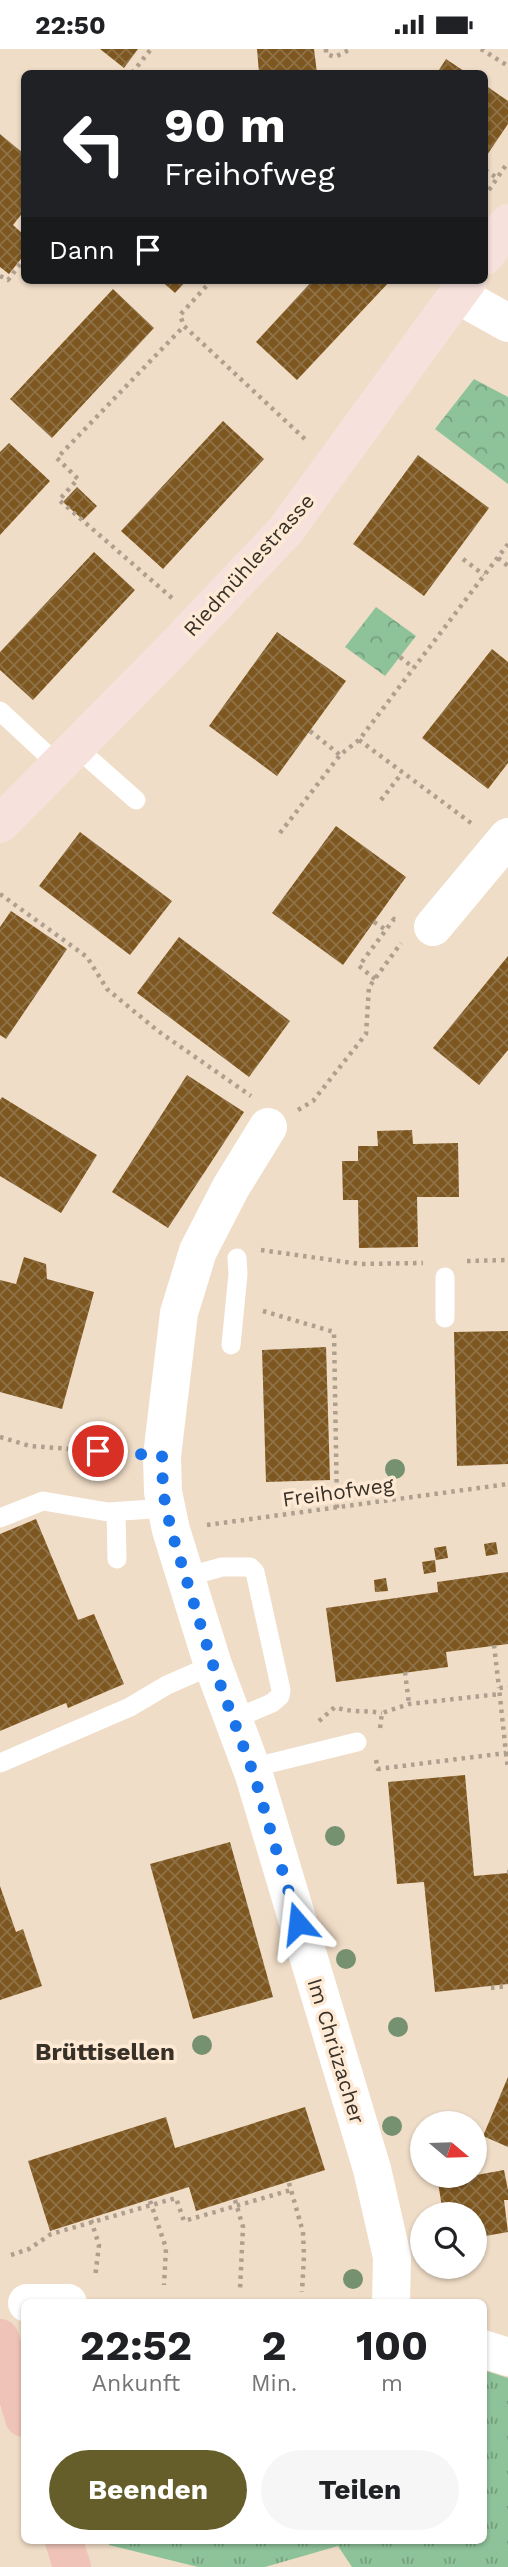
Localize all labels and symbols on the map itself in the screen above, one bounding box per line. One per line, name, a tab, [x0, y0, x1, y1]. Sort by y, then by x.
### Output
street label: Riedmühlestrasse	[178, 488, 319, 641]
pin	[68, 1421, 128, 1481]
street label: Freihofweg	[281, 1471, 396, 1512]
position arrow	[261, 1886, 335, 1960]
street label: Im Chrüzacher	[302, 1975, 371, 2127]
district label: Brüttisellen	[35, 2038, 175, 2066]
north arrow	[410, 2111, 486, 2187]

